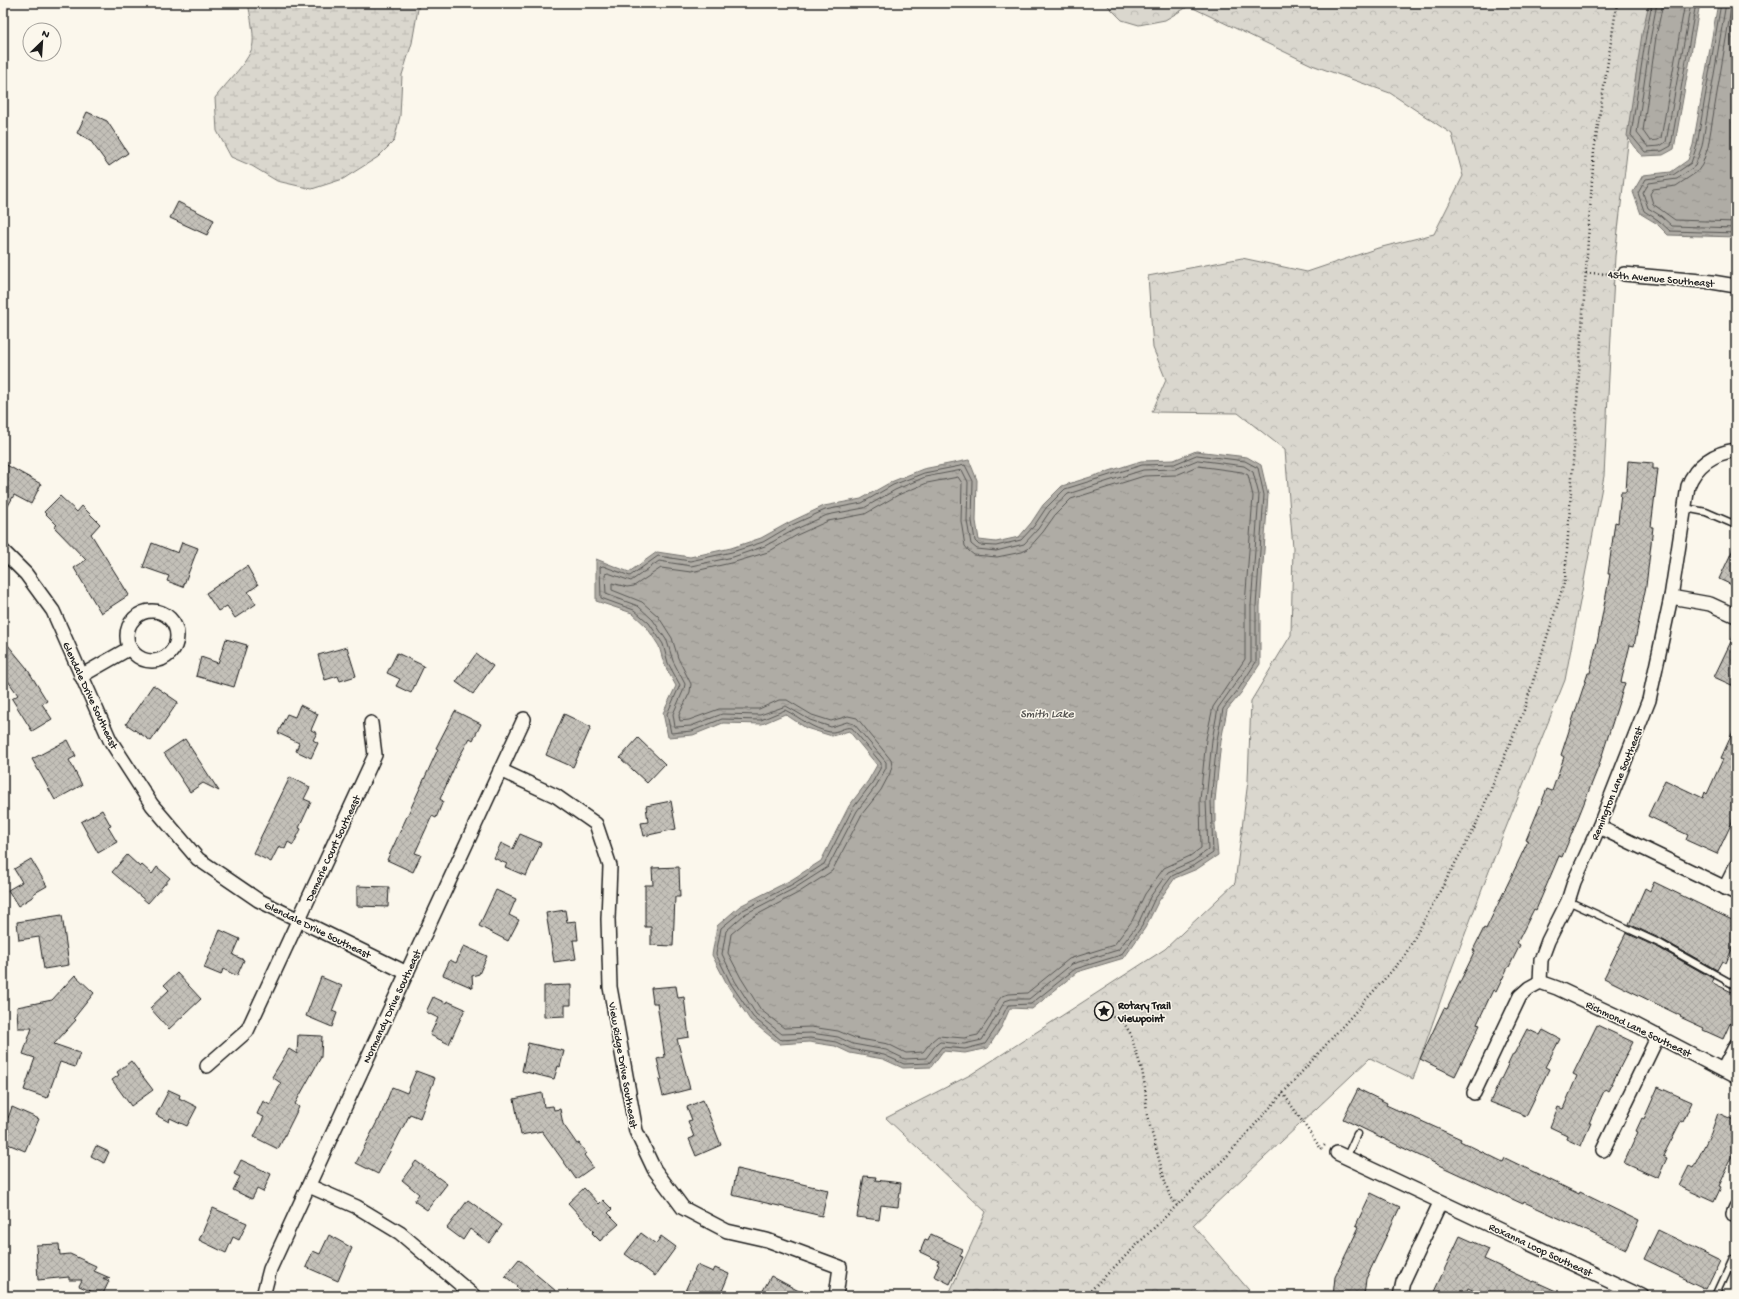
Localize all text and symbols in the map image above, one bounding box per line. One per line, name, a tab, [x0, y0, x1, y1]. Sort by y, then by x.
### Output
north arrow	[22, 22, 62, 62]
text: N	[40, 28, 51, 42]
street label: 45th Avenue Southeast	[1607, 269, 1716, 291]
street label: Glendale Drive Southeast	[59, 640, 120, 753]
water label: Smith Lake	[1020, 708, 1075, 722]
street label: Remington Lane Southeast	[1590, 724, 1647, 842]
street label: Demarie Court Southeast	[303, 792, 364, 905]
street label: Glendale Drive Southeast	[262, 900, 374, 962]
street label: Normandy Drive Southeast	[361, 947, 425, 1065]
street label: Richmond Lane Southeast	[1583, 999, 1694, 1061]
street label: View Ridge Drive Southeast	[605, 1000, 639, 1131]
place icon: Rotary Trail Viewpoint	[1093, 1000, 1115, 1022]
place label: Rotary Trail Viewpoint	[1117, 1000, 1172, 1026]
street label: Roxanna Loop Southeast	[1487, 1222, 1595, 1281]

